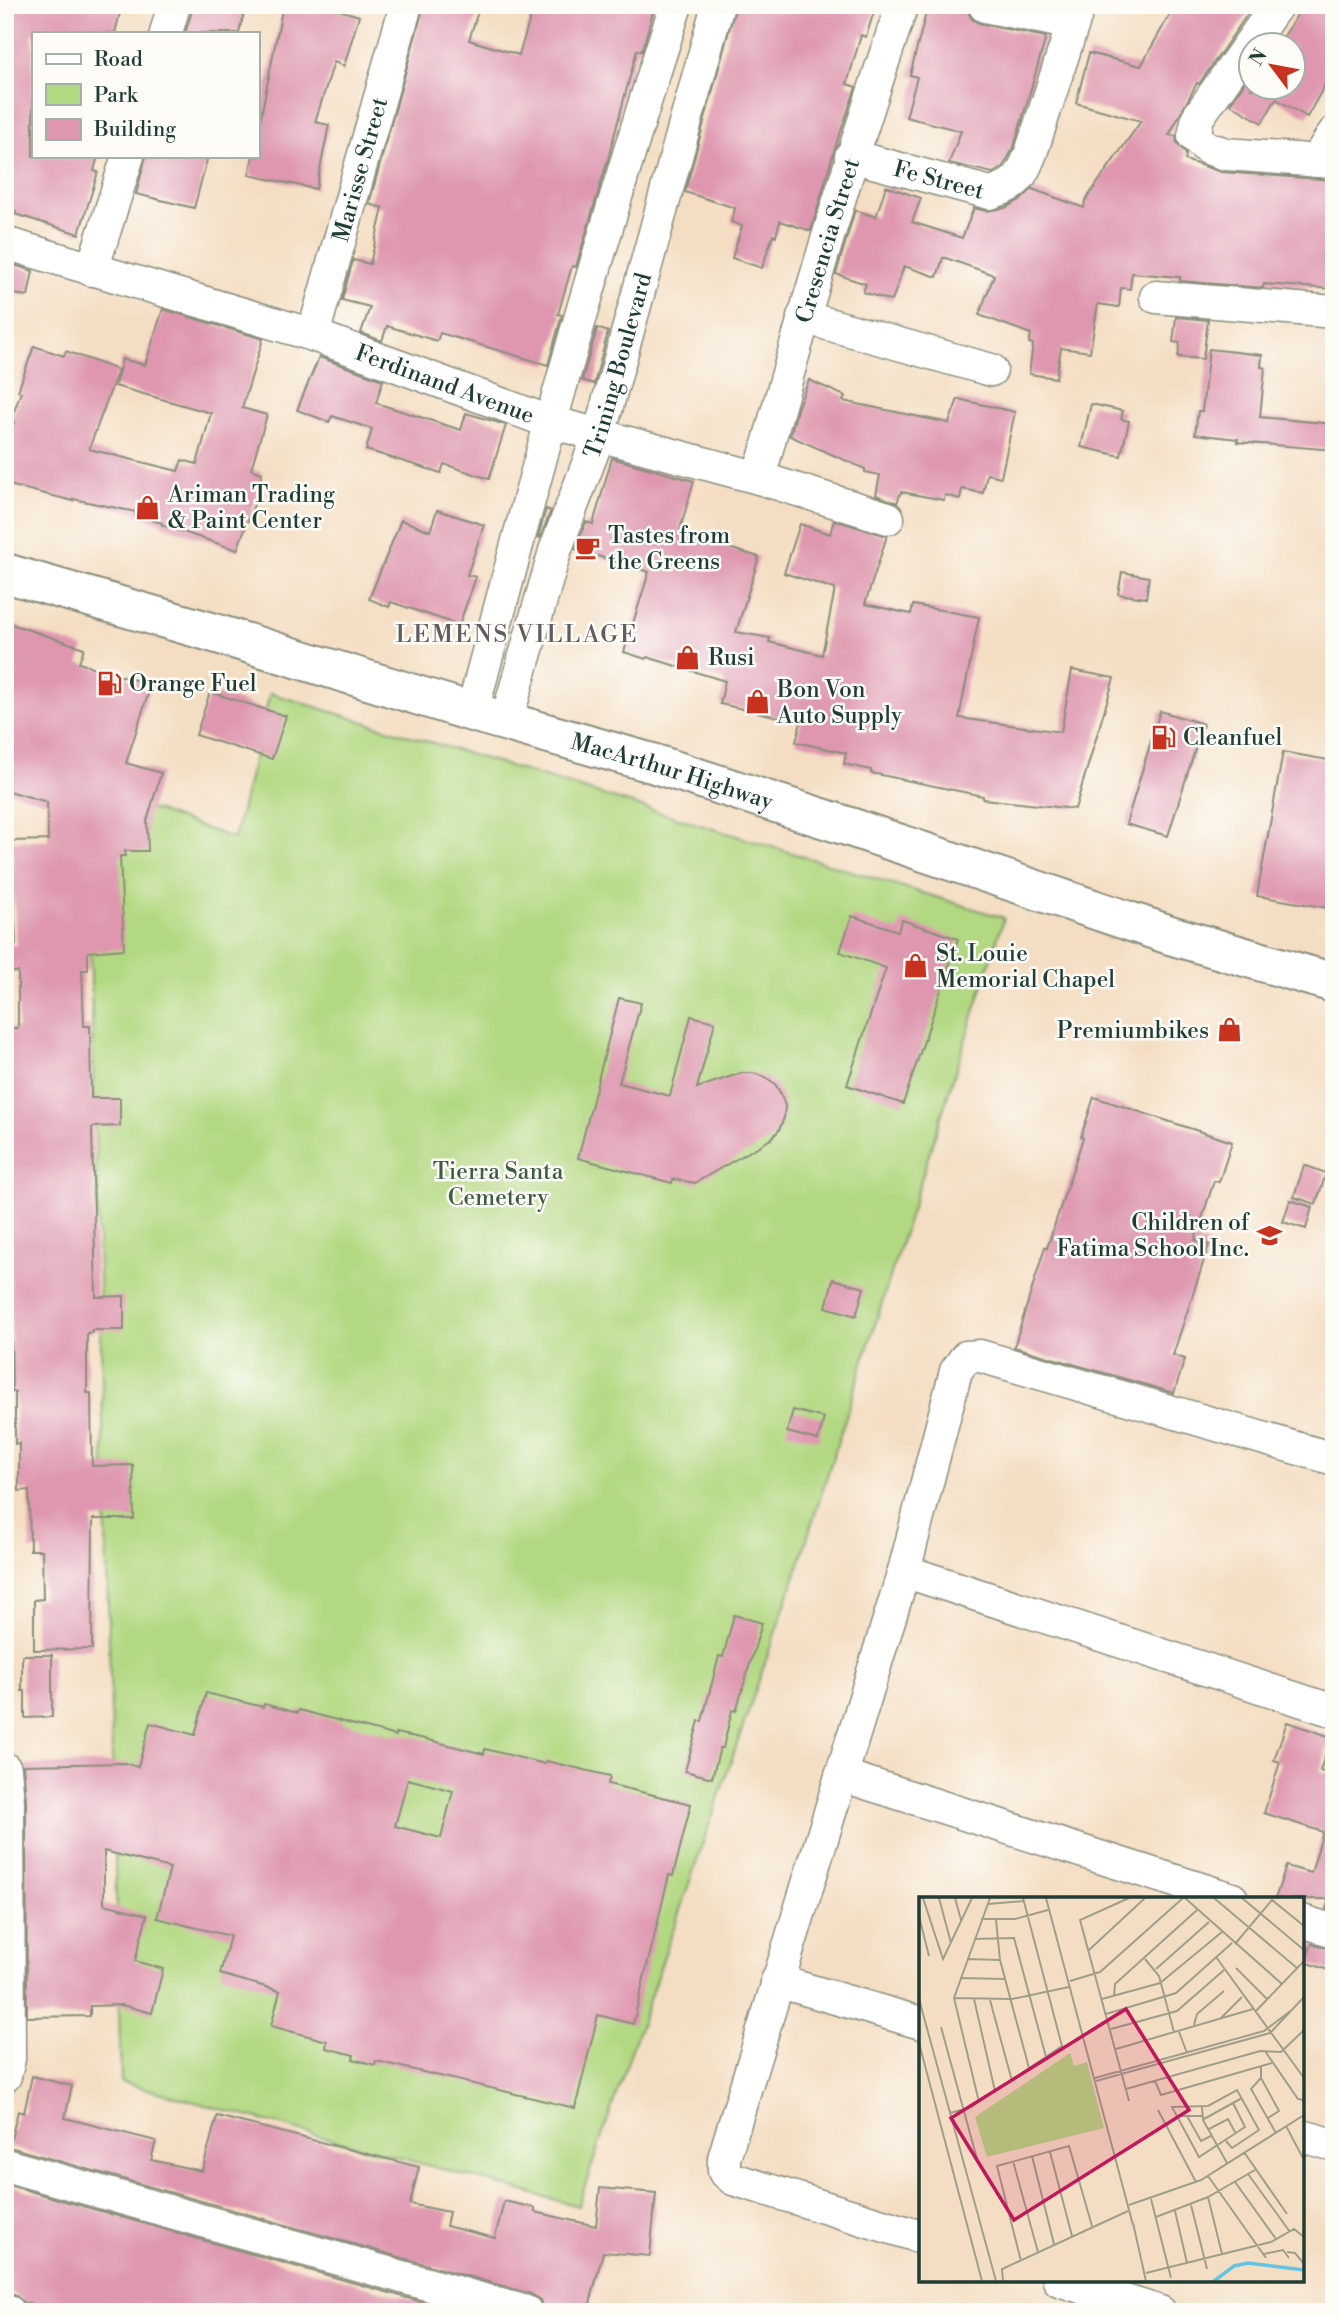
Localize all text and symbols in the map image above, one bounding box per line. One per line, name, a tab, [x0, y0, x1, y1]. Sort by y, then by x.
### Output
legend	[32, 32, 259, 158]
north arrow	[1238, 32, 1308, 102]
text: N	[1244, 45, 1273, 70]
text: Road	[94, 47, 143, 73]
text: Park	[94, 83, 139, 109]
street label: Marisse Street	[327, 94, 394, 245]
text: Building	[93, 117, 176, 143]
street label: Cresencia Street	[790, 155, 866, 327]
street label: Fe Street	[890, 155, 987, 206]
street label: Trining Boulevard	[578, 270, 658, 462]
street label: Ferdinand Avenue	[351, 339, 538, 430]
place label: Ariman Trading & Paint Center	[167, 481, 335, 535]
shop icon: Ariman Trading & Paint Center	[134, 493, 162, 521]
place label: Tastes from the Greens	[608, 522, 730, 576]
cafe icon: Tastes from the Greens	[574, 534, 602, 562]
district label: LEMENS VILLAGE	[395, 620, 639, 650]
shop icon: Rusi	[674, 643, 702, 671]
place label: Rusi	[708, 644, 755, 672]
fuel station icon: Orange Fuel	[95, 669, 123, 697]
place label: Orange Fuel	[129, 670, 257, 698]
place label: Bon Von Auto Supply	[776, 676, 903, 730]
shop icon: Bon Von Auto Supply	[743, 688, 771, 716]
fuel station icon: Cleanfuel	[1149, 723, 1177, 751]
place label: Cleanfuel	[1183, 724, 1283, 752]
street label: MacArthur Highway	[568, 728, 777, 816]
place label: St. Louie Memorial Chapel	[936, 940, 1115, 994]
shop icon: St. Louie Memorial Chapel	[902, 952, 930, 980]
shop icon: Premiumbikes	[1215, 1016, 1243, 1044]
place label: Premiumbikes	[1057, 1017, 1209, 1045]
park label: Tierra Santa Cemetery	[433, 1158, 564, 1212]
place label: Children of Fatima School Inc.	[1056, 1209, 1251, 1263]
school or university icon: Children of Fatima School Inc.	[1255, 1221, 1283, 1249]
inset map	[919, 1897, 1304, 2282]

